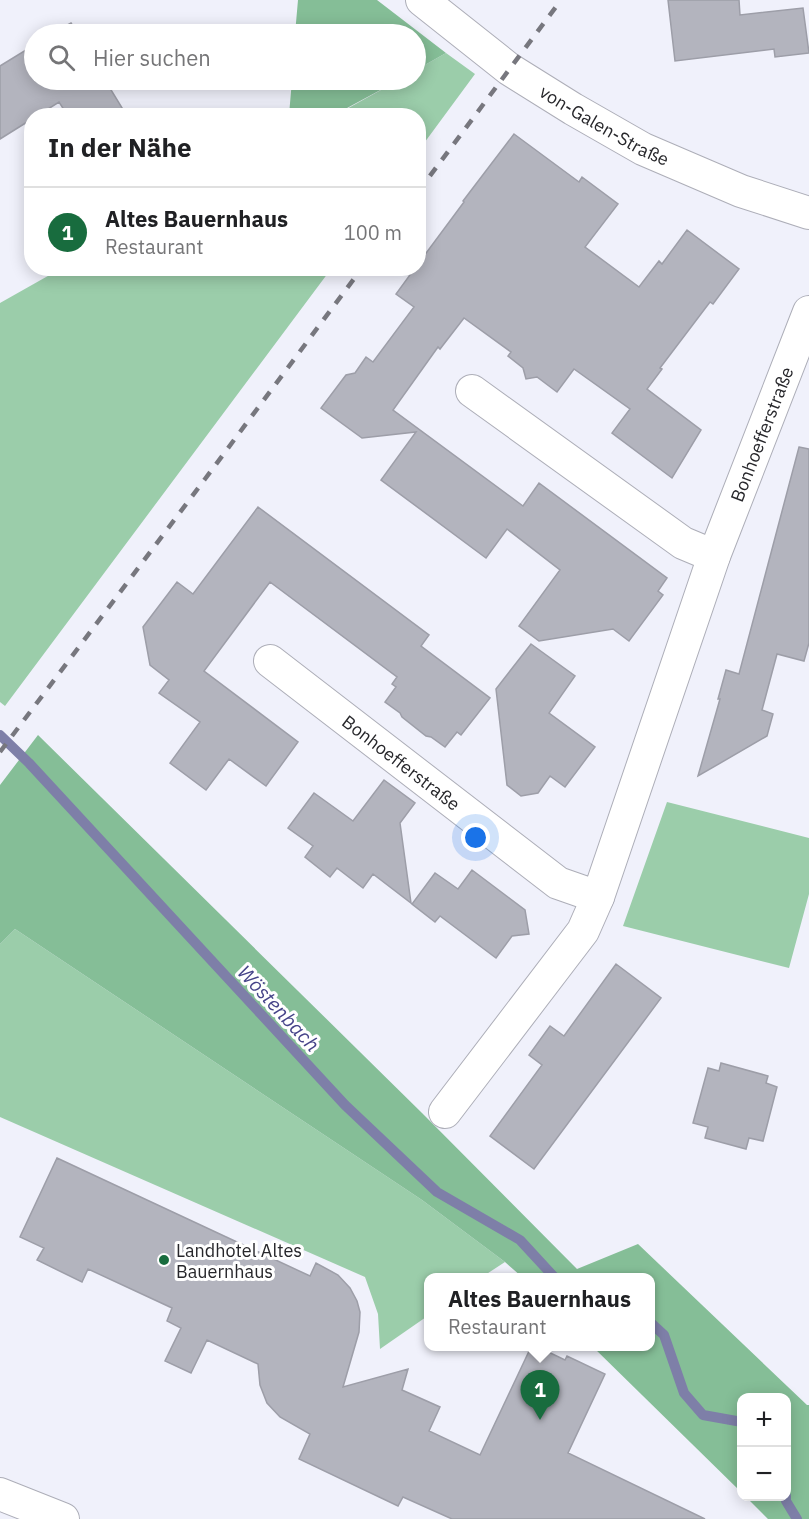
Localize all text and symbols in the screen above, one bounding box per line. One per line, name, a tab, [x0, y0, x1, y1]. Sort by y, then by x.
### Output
search box	[24, 24, 426, 90]
icon: search	[45, 41, 78, 74]
text: Hier suchen	[93, 43, 211, 72]
street label: von-Galen-Straße	[536, 80, 673, 170]
text: In der Nähe	[48, 130, 192, 164]
text: Altes Bauernhaus	[105, 204, 288, 233]
text: 1	[62, 219, 74, 246]
text: 100 m	[344, 219, 402, 246]
text: Restaurant	[105, 233, 203, 260]
street label: Bonhoefferstraße	[725, 363, 798, 505]
street label: Bonhoefferstraße	[338, 710, 465, 815]
your location	[461, 823, 490, 852]
water label: Wöstenbach	[232, 959, 326, 1057]
place label: Landhotel Altes Bauernhaus	[176, 1239, 302, 1283]
marker: Landhotel Altes Bauernhaus	[157, 1253, 171, 1267]
popup	[424, 1273, 655, 1351]
text: Altes Bauernhaus	[448, 1284, 631, 1313]
text: Restaurant	[448, 1313, 546, 1340]
pin: 1	[520, 1370, 560, 1420]
map controls	[737, 1393, 791, 1501]
button: +	[737, 1393, 791, 1447]
button: −	[737, 1447, 791, 1501]

